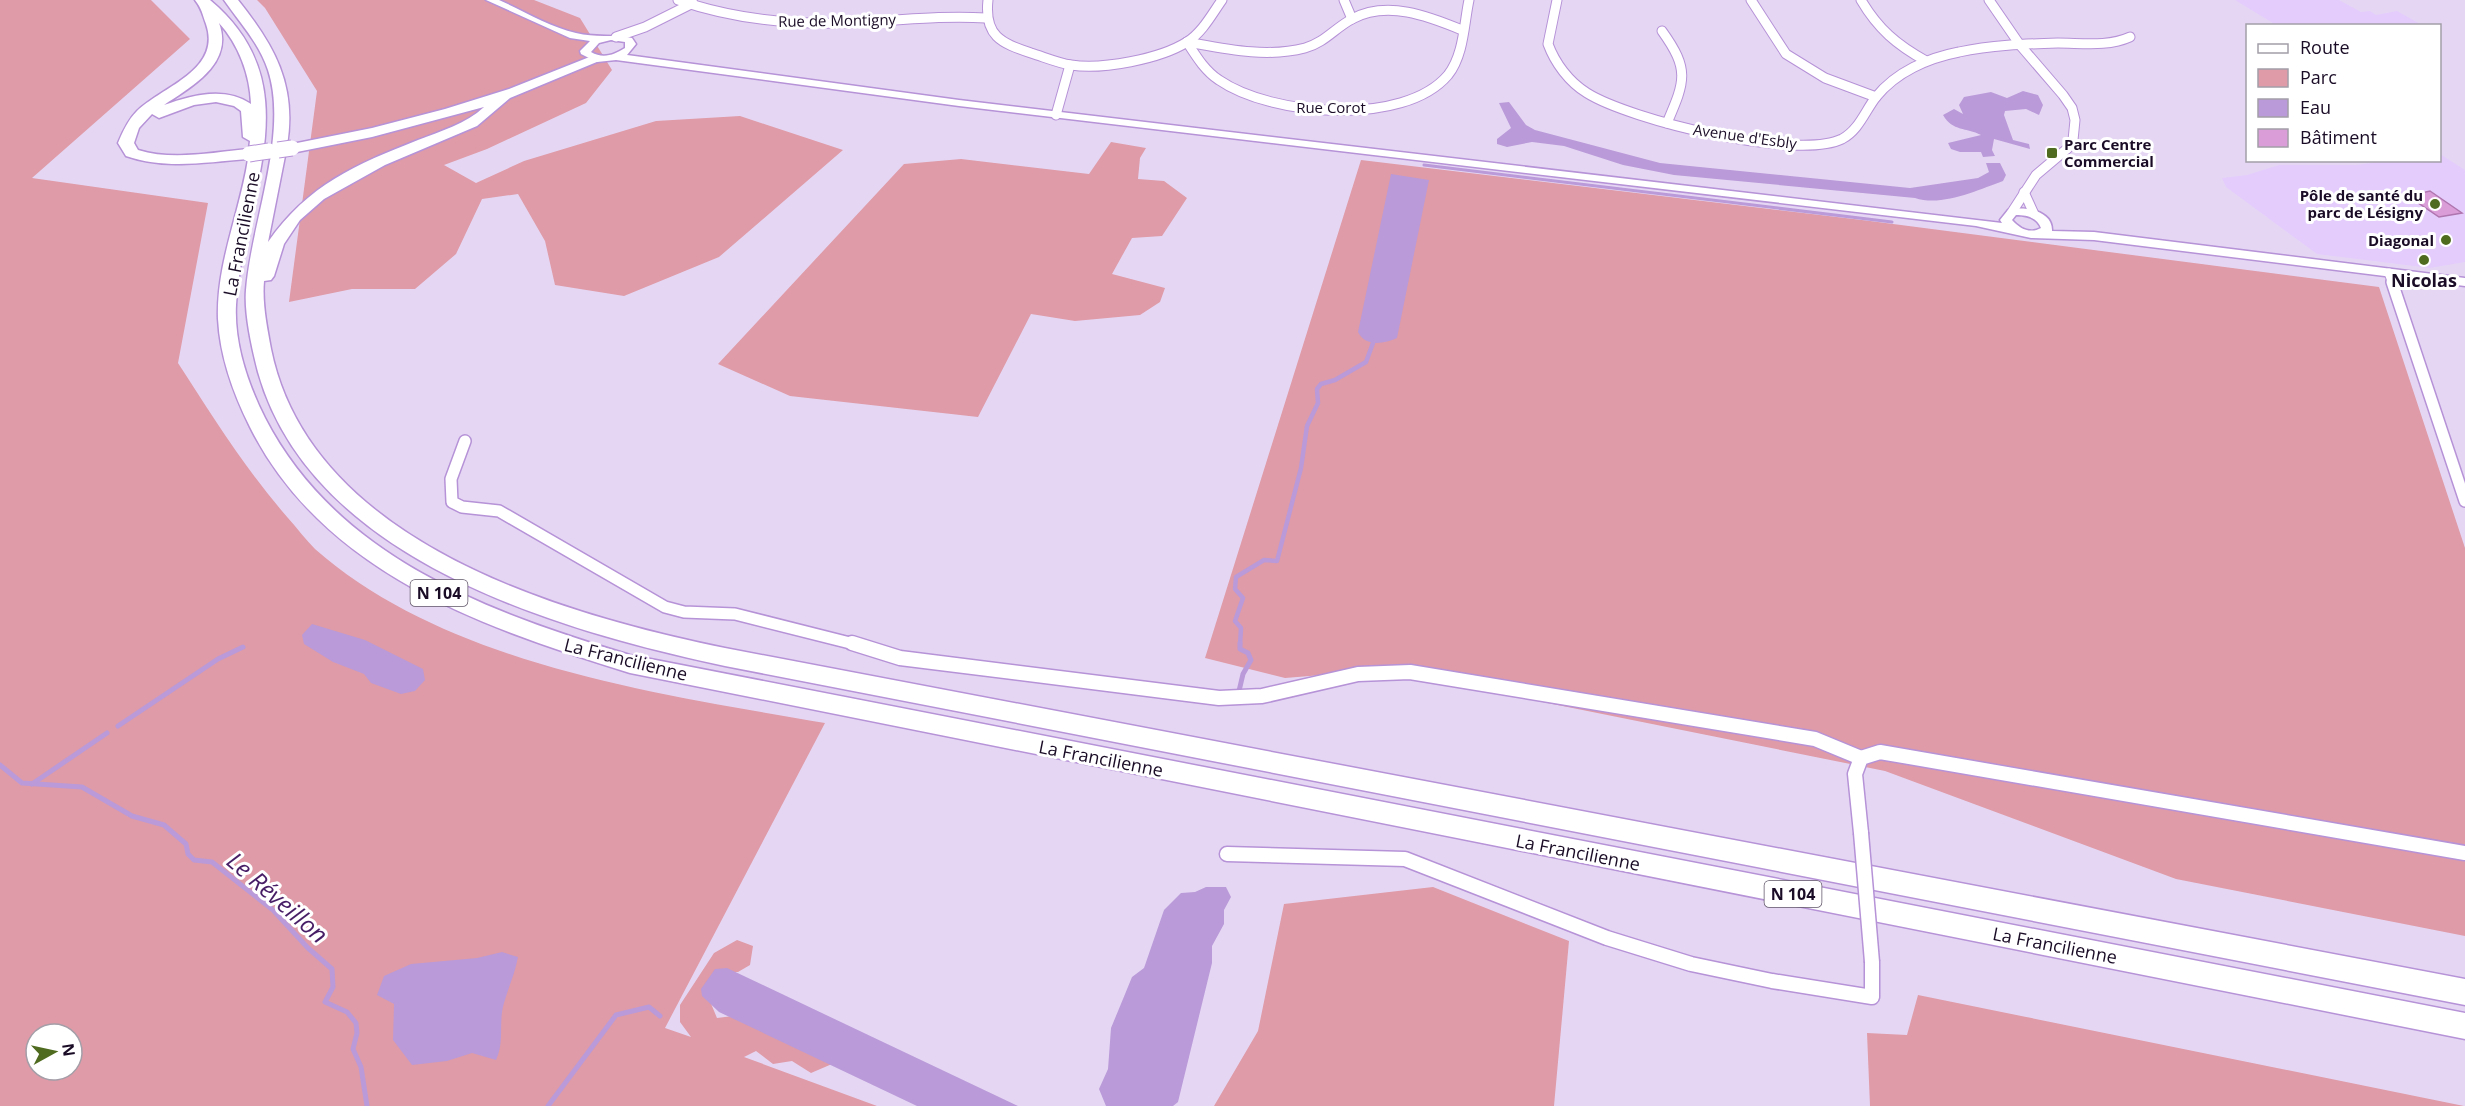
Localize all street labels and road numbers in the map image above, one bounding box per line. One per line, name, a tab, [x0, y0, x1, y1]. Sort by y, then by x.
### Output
street label: Rue de Montigny	[778, 9, 897, 31]
street label: Rue Corot	[1296, 97, 1366, 117]
street label: Avenue d'Esbly	[1692, 119, 1799, 153]
street label: La Francilienne	[217, 170, 265, 298]
road number: N 104	[410, 580, 468, 606]
street label: La Francilienne	[562, 632, 690, 686]
street label: La Francilienne	[1037, 734, 1165, 782]
street label: La Francilienne	[1514, 828, 1642, 876]
road number: N 104	[1764, 881, 1822, 907]
street label: La Francilienne	[1991, 921, 2119, 969]

